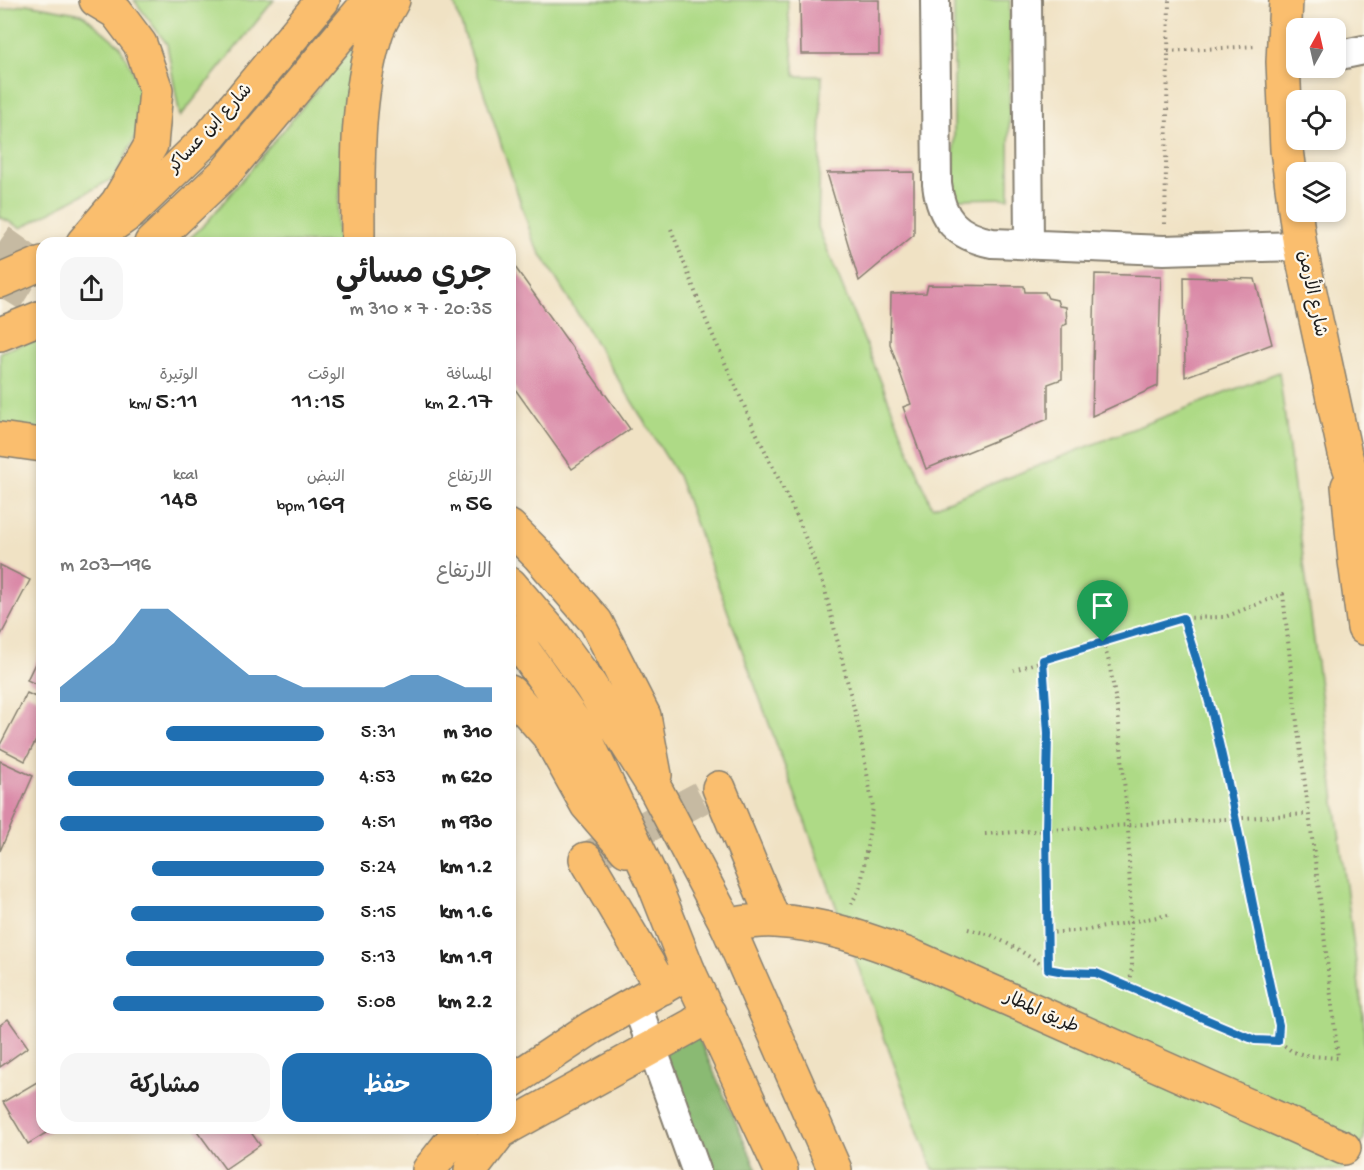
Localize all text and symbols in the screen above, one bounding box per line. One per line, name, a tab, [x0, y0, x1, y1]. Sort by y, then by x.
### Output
north arrow	[1286, 18, 1346, 78]
map controls	[1286, 18, 1346, 222]
street label: شارع ابن عساكر	[163, 80, 258, 179]
button: locate	[1286, 90, 1346, 150]
button: layers	[1286, 162, 1346, 222]
street label: شارع الأرمن	[1292, 248, 1334, 339]
button: share	[60, 257, 123, 320]
text: جري مسائي	[335, 257, 492, 295]
text: 20:35 · 7 × 310 m	[350, 299, 492, 322]
text: الوتيرة	[159, 367, 198, 386]
text: الوقت	[308, 367, 345, 386]
text: المسافة	[446, 367, 492, 386]
text: 5:11	[155, 388, 198, 419]
text: 11:15	[292, 388, 345, 419]
text: 2.17	[447, 388, 492, 419]
text: /km	[129, 396, 155, 415]
text: km	[425, 396, 447, 415]
text: kcal	[173, 467, 198, 486]
text: النبض	[307, 469, 345, 488]
text: الارتفاع	[447, 469, 492, 488]
text: 148	[161, 486, 198, 517]
text: 169	[308, 490, 345, 521]
text: 56	[465, 490, 492, 521]
text: bpm	[277, 498, 308, 517]
text: m	[450, 498, 465, 517]
text: 196–203 m	[60, 555, 151, 578]
text: الارتفاع	[436, 562, 492, 585]
pin	[1077, 580, 1128, 642]
icon: arrive	[1086, 589, 1119, 622]
text: 5:31	[361, 722, 396, 745]
text: 310 m	[443, 722, 492, 745]
text: 4:53	[359, 767, 396, 790]
text: 620 m	[442, 767, 492, 790]
text: 4:51	[362, 812, 396, 835]
text: 930 m	[441, 812, 492, 835]
text: 5:24	[360, 857, 396, 880]
text: 1.2 km	[440, 857, 492, 880]
text: 5:15	[361, 902, 396, 925]
text: 1.6 km	[440, 902, 492, 925]
text: 5:13	[361, 947, 396, 970]
text: 1.9 km	[440, 947, 492, 970]
street label: طريق المطار	[998, 986, 1082, 1039]
text: 5:08	[357, 992, 396, 1015]
text: 2.2 km	[438, 992, 492, 1015]
button: مشاركة	[60, 1053, 270, 1122]
button: حفظ	[282, 1053, 492, 1122]

